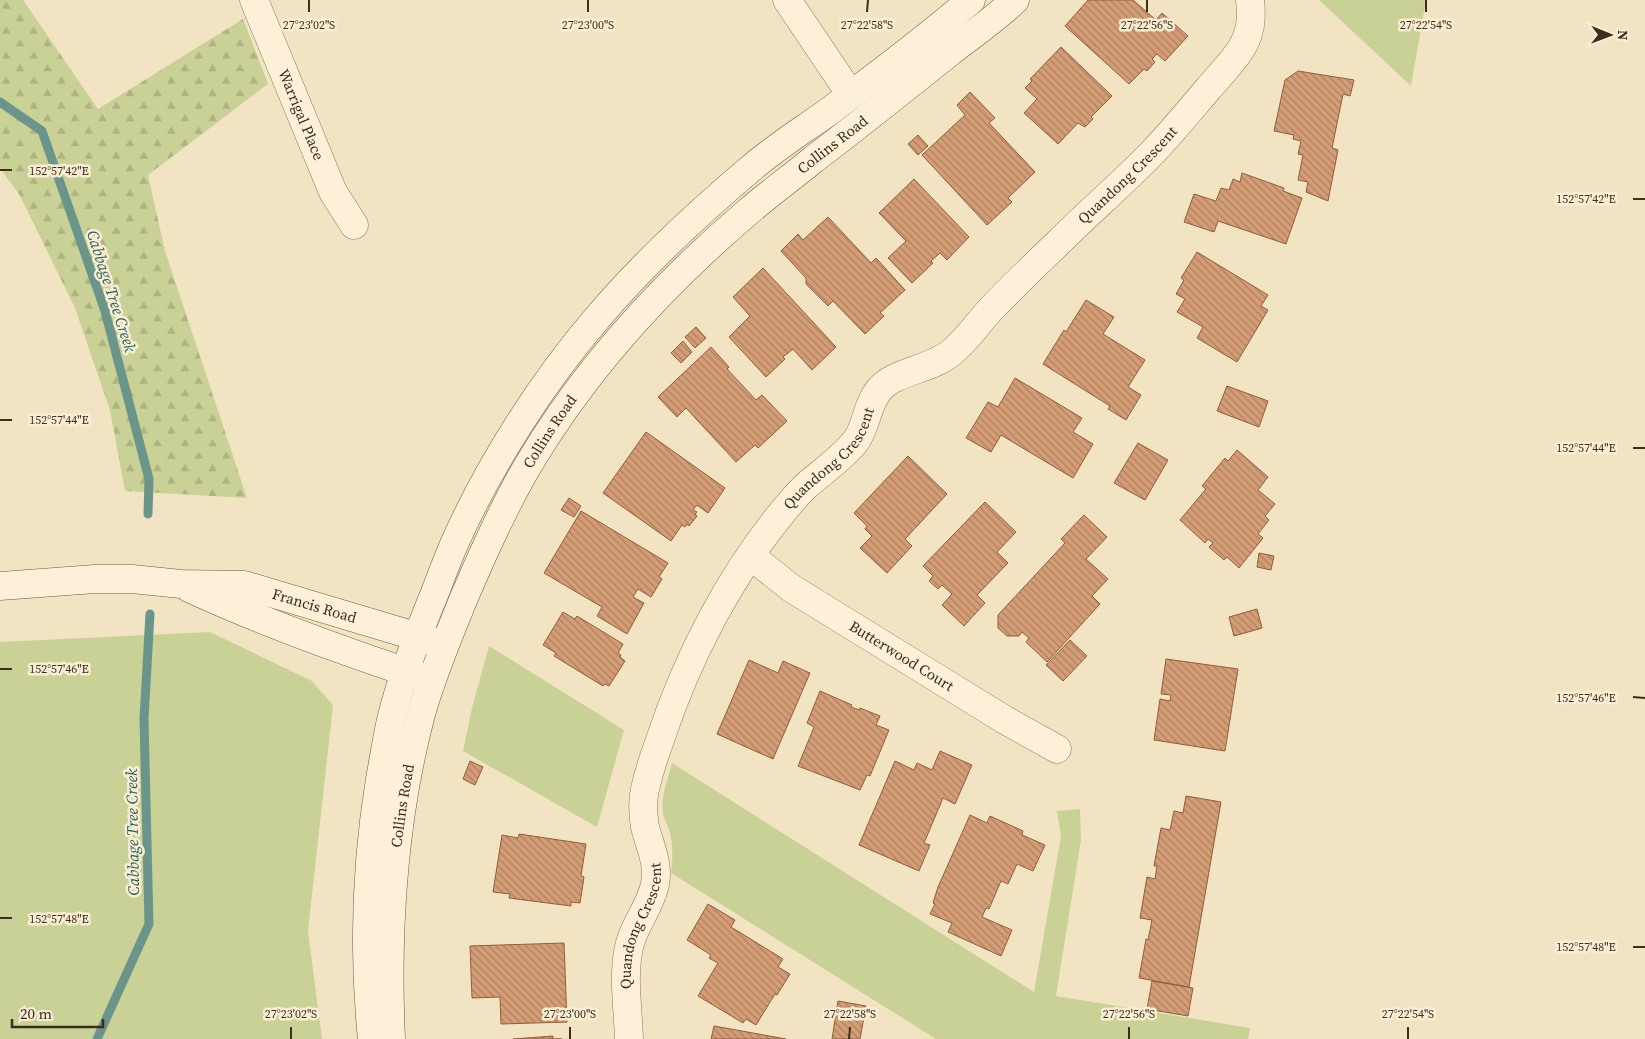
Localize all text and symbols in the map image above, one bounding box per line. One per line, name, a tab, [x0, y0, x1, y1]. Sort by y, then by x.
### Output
north arrow	[1585, 10, 1635, 60]
text: 27°23'02"S	[283, 17, 335, 33]
text: 27°23'00"S	[562, 17, 614, 33]
text: 27°22'58"S	[841, 17, 893, 33]
text: 27°22'56"S	[1121, 17, 1173, 33]
text: 27°22'54"S	[1400, 17, 1452, 33]
text: N	[1613, 30, 1633, 41]
street label: Warrigal Place	[273, 66, 330, 164]
street label: Collins Road	[793, 110, 872, 179]
street label: Quandong Crescent	[1073, 121, 1182, 228]
text: 152°57'42"E	[29, 163, 89, 179]
text: 152°57'42"E	[1556, 191, 1616, 207]
water label: Cabbage Tree Creek	[82, 227, 142, 355]
street label: Collins Road	[518, 390, 582, 472]
street label: Quandong Crescent	[778, 404, 879, 514]
text: 152°57'44"E	[29, 412, 89, 428]
text: 152°57'44"E	[1556, 440, 1616, 456]
street label: Francis Road	[270, 583, 360, 628]
street label: Butterwood Court	[845, 615, 958, 696]
text: 152°57'46"E	[29, 661, 89, 677]
text: 152°57'46"E	[1556, 690, 1616, 706]
street label: Collins Road	[385, 762, 419, 849]
water label: Cabbage Tree Creek	[120, 768, 144, 896]
street label: Quandong Crescent	[615, 861, 666, 989]
text: 152°57'48"E	[29, 911, 89, 927]
text: 152°57'48"E	[1556, 939, 1616, 955]
scale bar	[12, 996, 104, 1028]
text: 20 m	[20, 1003, 52, 1024]
text: 27°23'02"S	[265, 1006, 317, 1022]
text: 27°23'00"S	[544, 1006, 596, 1022]
text: 27°22'58"S	[824, 1006, 876, 1022]
text: 27°22'56"S	[1103, 1006, 1155, 1022]
text: 27°22'54"S	[1382, 1006, 1434, 1022]

